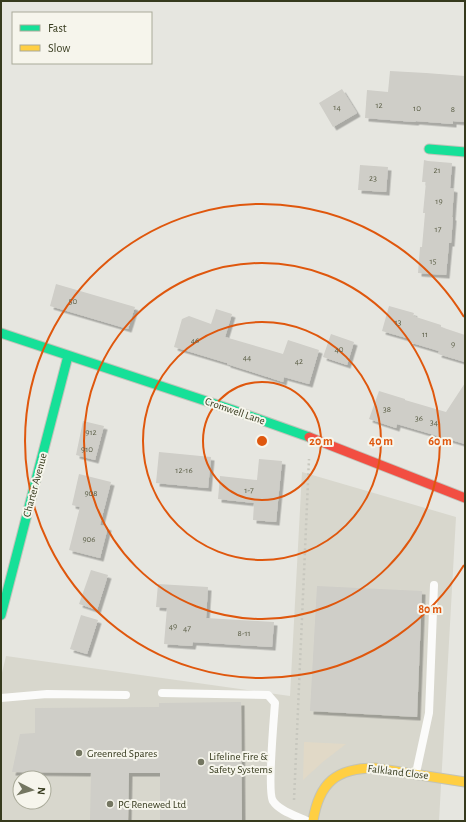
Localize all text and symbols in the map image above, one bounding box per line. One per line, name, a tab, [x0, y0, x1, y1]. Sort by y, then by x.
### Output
legend	[12, 12, 152, 64]
text: Fast	[48, 22, 67, 34]
text: Slow	[48, 42, 70, 54]
house number: 12	[375, 101, 383, 110]
house number: 14	[333, 103, 341, 112]
house number: 10	[413, 104, 421, 113]
house number: 8	[451, 105, 455, 114]
house number: 21	[433, 166, 441, 175]
house number: 23	[369, 174, 377, 183]
house number: 19	[435, 197, 443, 206]
house number: 17	[435, 225, 442, 234]
house number: 15	[430, 257, 437, 266]
house number: 50	[69, 297, 78, 306]
house number: 13	[395, 318, 402, 327]
house number: 11	[422, 330, 428, 339]
house number: 46	[191, 336, 199, 345]
house number: 9	[451, 340, 455, 349]
house number: 40	[334, 345, 344, 354]
house number: 44	[243, 353, 252, 362]
house number: 42	[295, 357, 303, 366]
street label: Cromwell Lane	[204, 396, 266, 426]
house number: 38	[383, 405, 391, 414]
house number: 36	[415, 414, 423, 423]
house number: 34	[430, 418, 439, 427]
house number: 912	[85, 428, 97, 437]
centre of rings	[255, 434, 269, 448]
text: 20 m	[309, 435, 333, 447]
text: 40 m	[369, 435, 393, 447]
text: 60 m	[428, 435, 452, 447]
house number: 910	[81, 445, 93, 454]
street label: Charter Avenue	[21, 452, 49, 518]
house number: 12-16	[175, 466, 193, 475]
house number: 1-7	[244, 486, 254, 495]
house number: 908	[84, 489, 98, 498]
house number: 906	[82, 535, 96, 544]
text: 80 m	[418, 603, 442, 615]
house number: 49	[169, 622, 177, 631]
house number: 47	[183, 624, 191, 633]
house number: 8-11	[237, 629, 251, 638]
marker: Greenred Spares	[74, 748, 84, 758]
place label: Greenred Spares	[87, 748, 157, 759]
place label: Lifeline Fire & Safety Systems	[209, 751, 272, 775]
marker: Lifeline Fire & Safety Systems	[196, 757, 206, 767]
street label: Falkland Close	[367, 763, 429, 781]
north arrow	[12, 770, 52, 810]
text: N	[36, 787, 47, 795]
marker: PC Renewed Ltd	[105, 799, 115, 809]
place label: PC Renewed Ltd	[118, 799, 187, 810]

